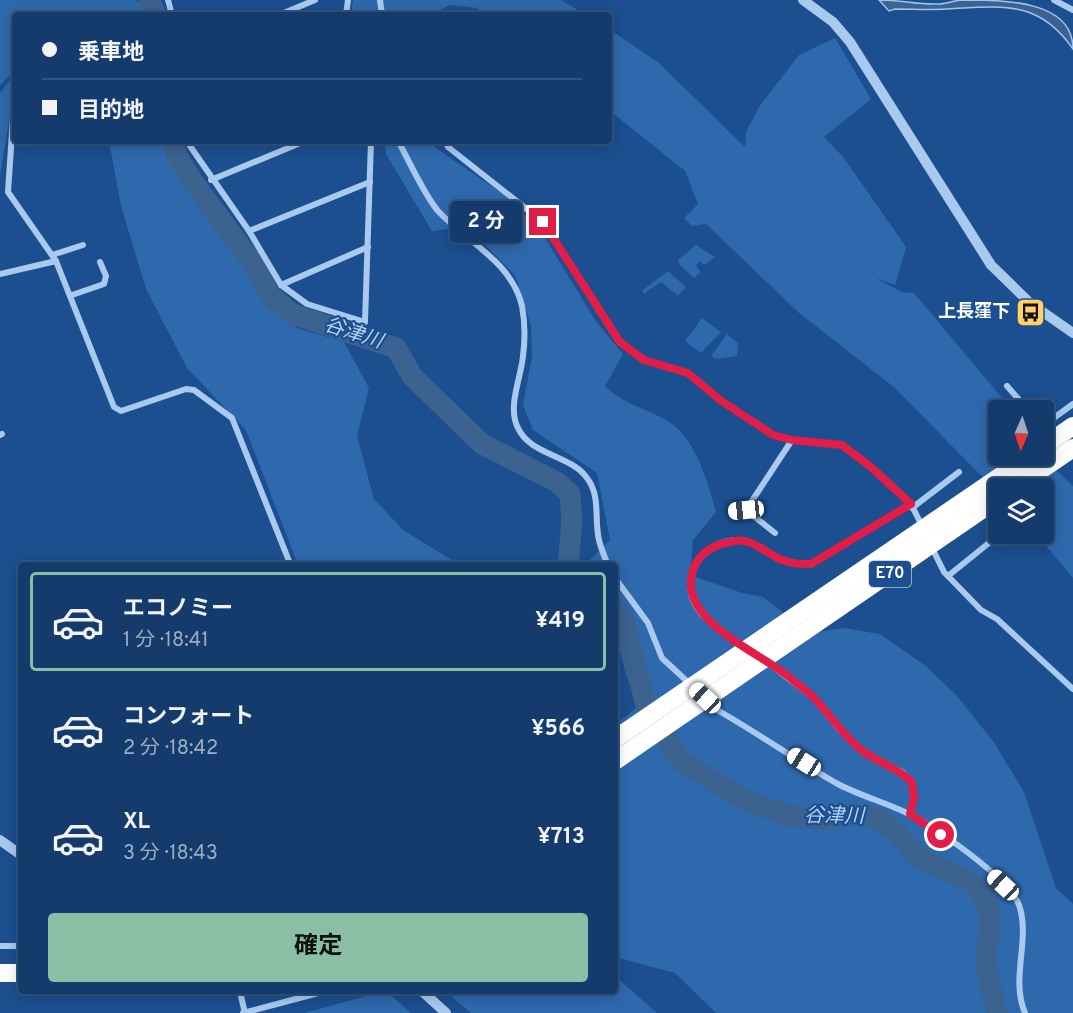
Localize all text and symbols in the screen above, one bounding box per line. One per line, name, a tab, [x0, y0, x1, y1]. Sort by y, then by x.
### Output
text: 乗車地	[78, 40, 144, 67]
text: 目的地	[78, 98, 144, 125]
callout: 2 分	[450, 201, 522, 243]
route end	[529, 208, 556, 235]
text: 2 分	[467, 209, 505, 235]
bus stop icon: 上長窪下	[1015, 296, 1047, 328]
place label: 上長窪下	[938, 301, 1010, 324]
water label: 谷津川	[320, 312, 387, 356]
north arrow	[988, 400, 1054, 466]
map controls	[988, 400, 1054, 544]
button: layers	[988, 478, 1054, 544]
car	[727, 499, 765, 521]
road number: E70	[869, 561, 911, 587]
icon: car	[51, 595, 105, 649]
text: エコノミー	[123, 596, 233, 623]
text: ¥419	[535, 608, 585, 635]
text: 1 分 · 18:41	[123, 628, 209, 654]
car	[686, 679, 724, 717]
icon: car	[51, 703, 105, 757]
text: コンフォート	[123, 704, 254, 731]
text: ¥566	[531, 716, 585, 743]
text: 2 分 · 18:42	[123, 736, 218, 762]
car	[784, 745, 824, 779]
water label: 谷津川	[804, 803, 866, 831]
text: XL	[123, 809, 150, 836]
icon: car	[51, 811, 105, 865]
route start	[927, 821, 954, 848]
text: ¥713	[537, 824, 585, 851]
text: 3 分 · 18:43	[123, 841, 218, 867]
car	[984, 866, 1022, 904]
button: 確定	[48, 913, 588, 982]

